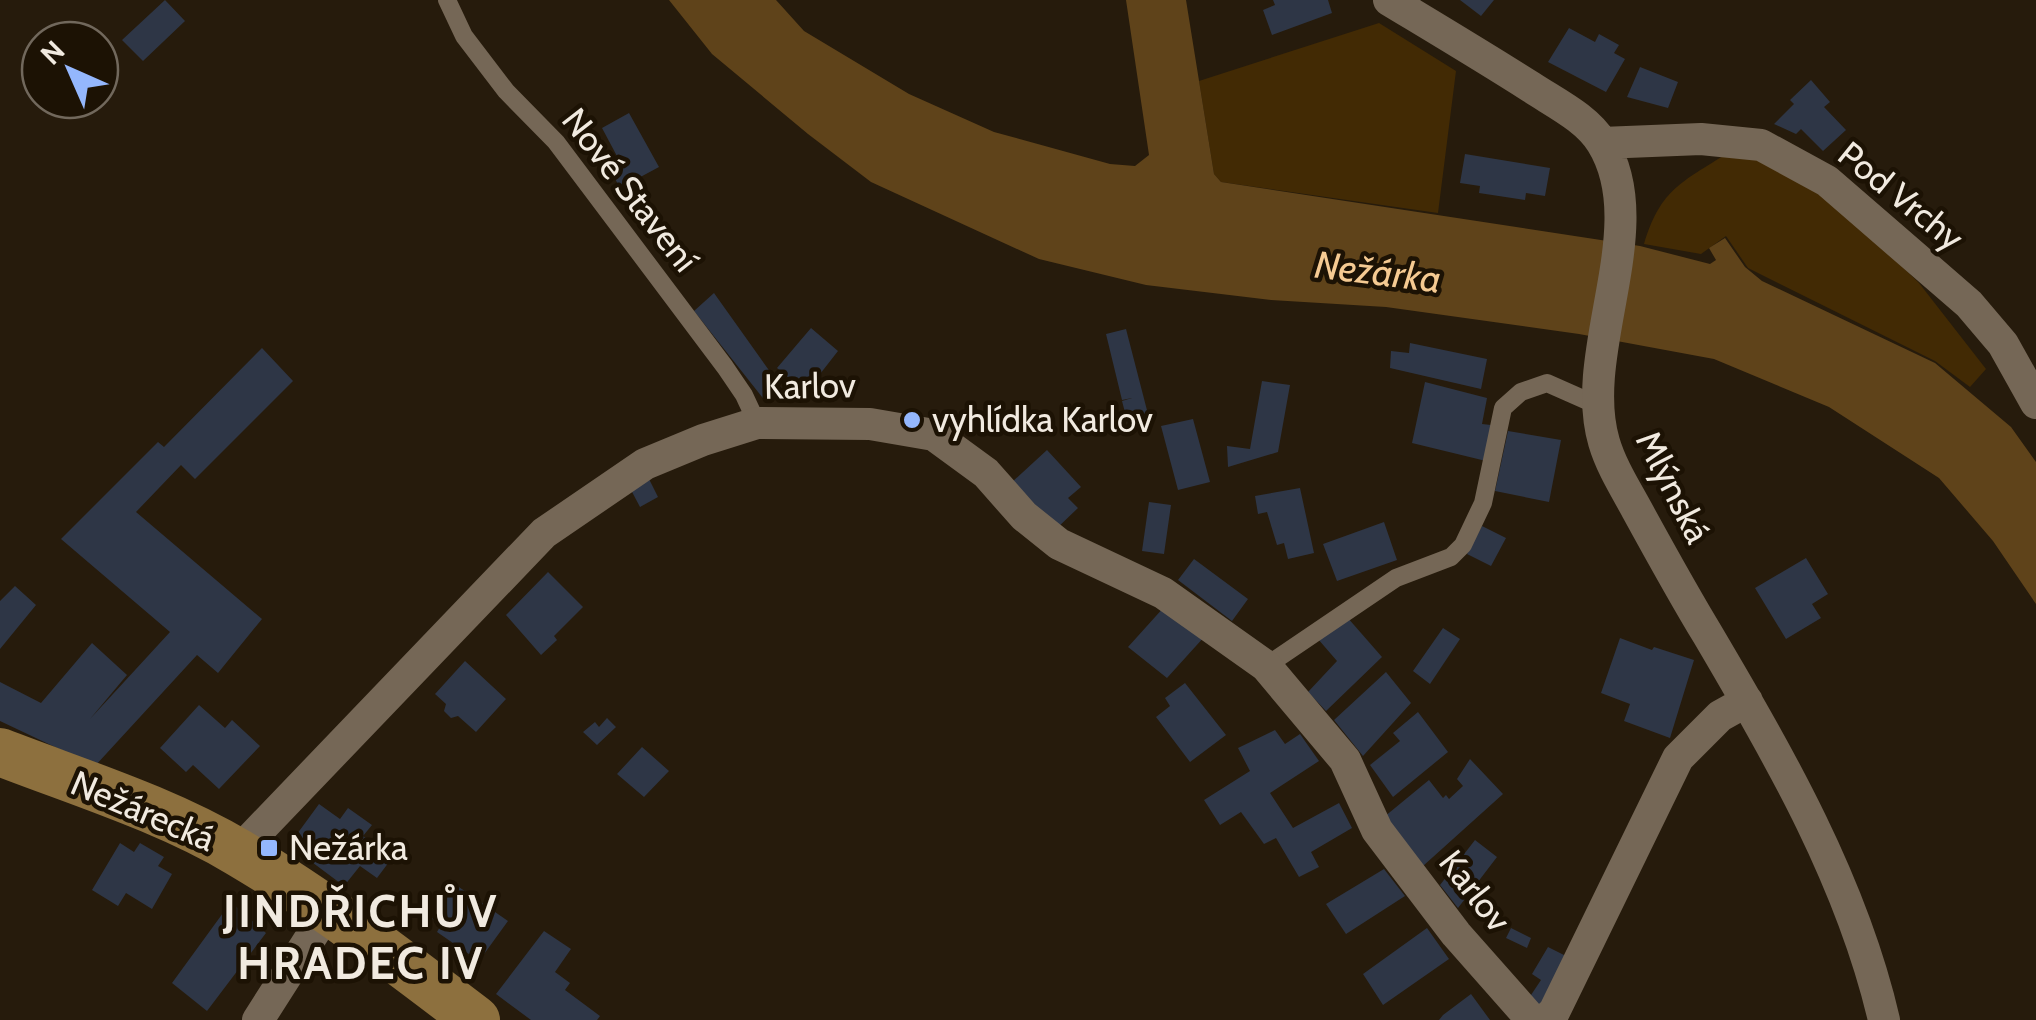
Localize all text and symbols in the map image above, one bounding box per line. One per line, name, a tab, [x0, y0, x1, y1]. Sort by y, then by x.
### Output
north arrow	[20, 20, 120, 120]
text: N	[33, 33, 71, 71]
street label: Nové Stavení	[553, 99, 708, 280]
street label: Pod Vrchy	[1830, 132, 1973, 259]
water label: Nežárka	[1312, 240, 1444, 303]
street label: Karlov	[764, 363, 856, 408]
place label: vyhlídka Karlov	[932, 398, 1153, 441]
marker: vyhlídka Karlov	[901, 409, 923, 431]
street label: Mlýnská	[1627, 424, 1720, 550]
street label: Nežárecká	[65, 761, 222, 860]
place label: Nežárka	[289, 826, 408, 869]
marker: Nežárka	[258, 837, 280, 859]
street label: Karlov	[1430, 841, 1521, 940]
district label: JINDŘICHŮV HRADEC IV	[222, 884, 499, 990]

